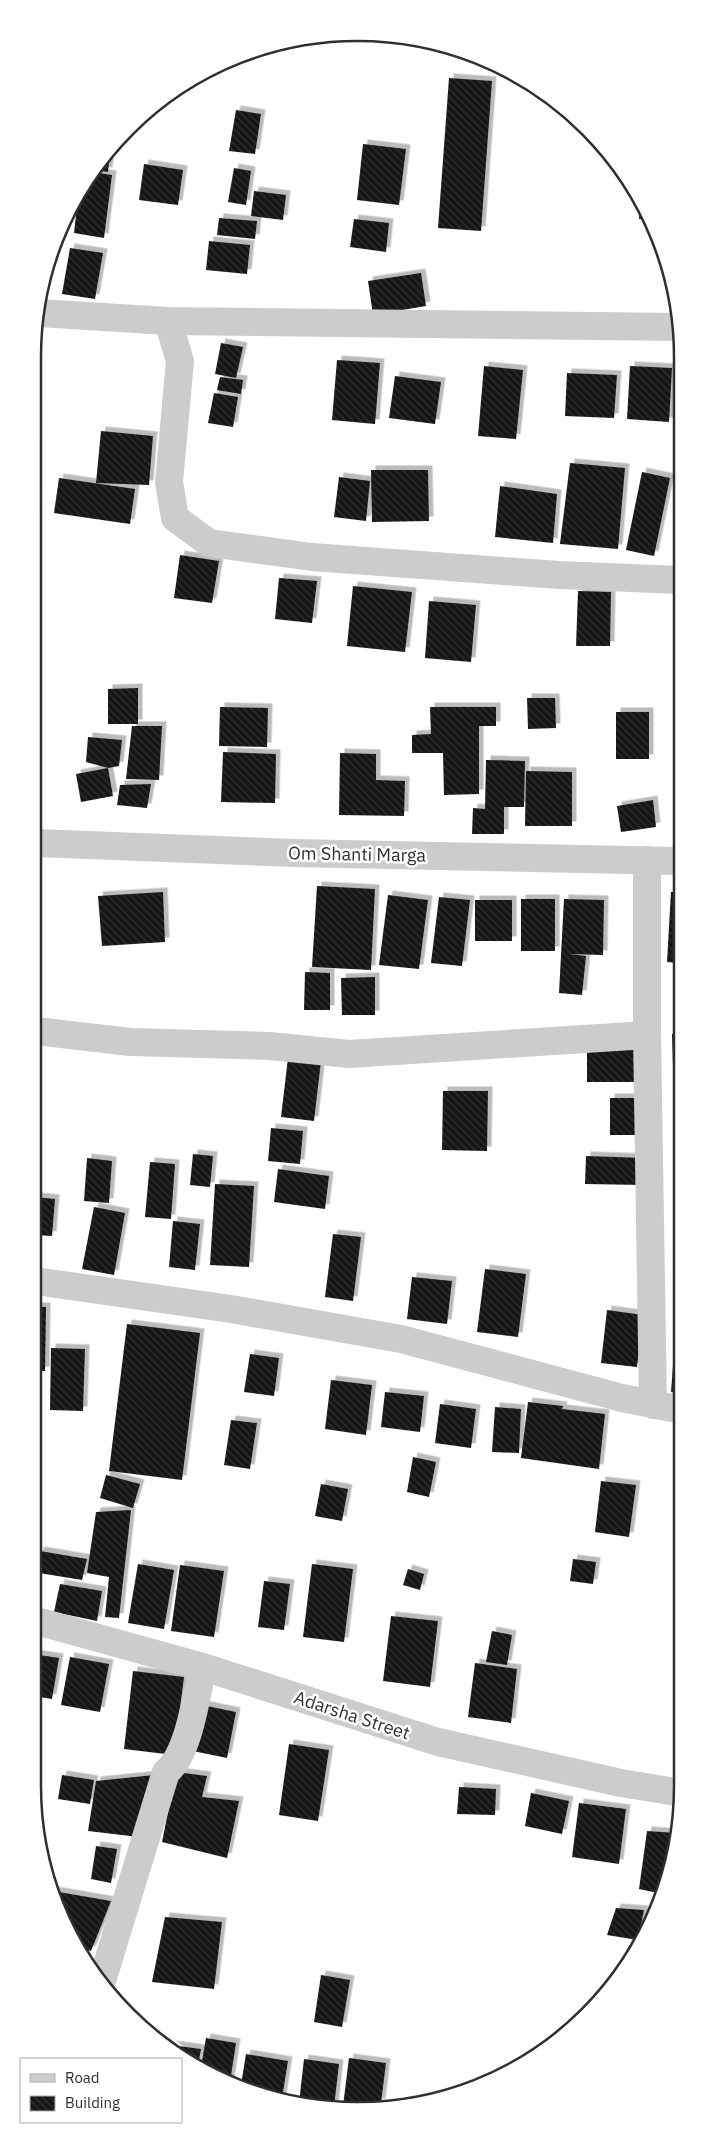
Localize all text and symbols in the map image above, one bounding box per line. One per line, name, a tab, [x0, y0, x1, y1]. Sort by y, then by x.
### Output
street label: Om Shanti Marga	[288, 841, 426, 867]
street label: Adarsha Street	[291, 1685, 413, 1745]
legend	[20, 2058, 182, 2123]
text: Road	[65, 2068, 100, 2087]
text: Building	[65, 2093, 120, 2112]

